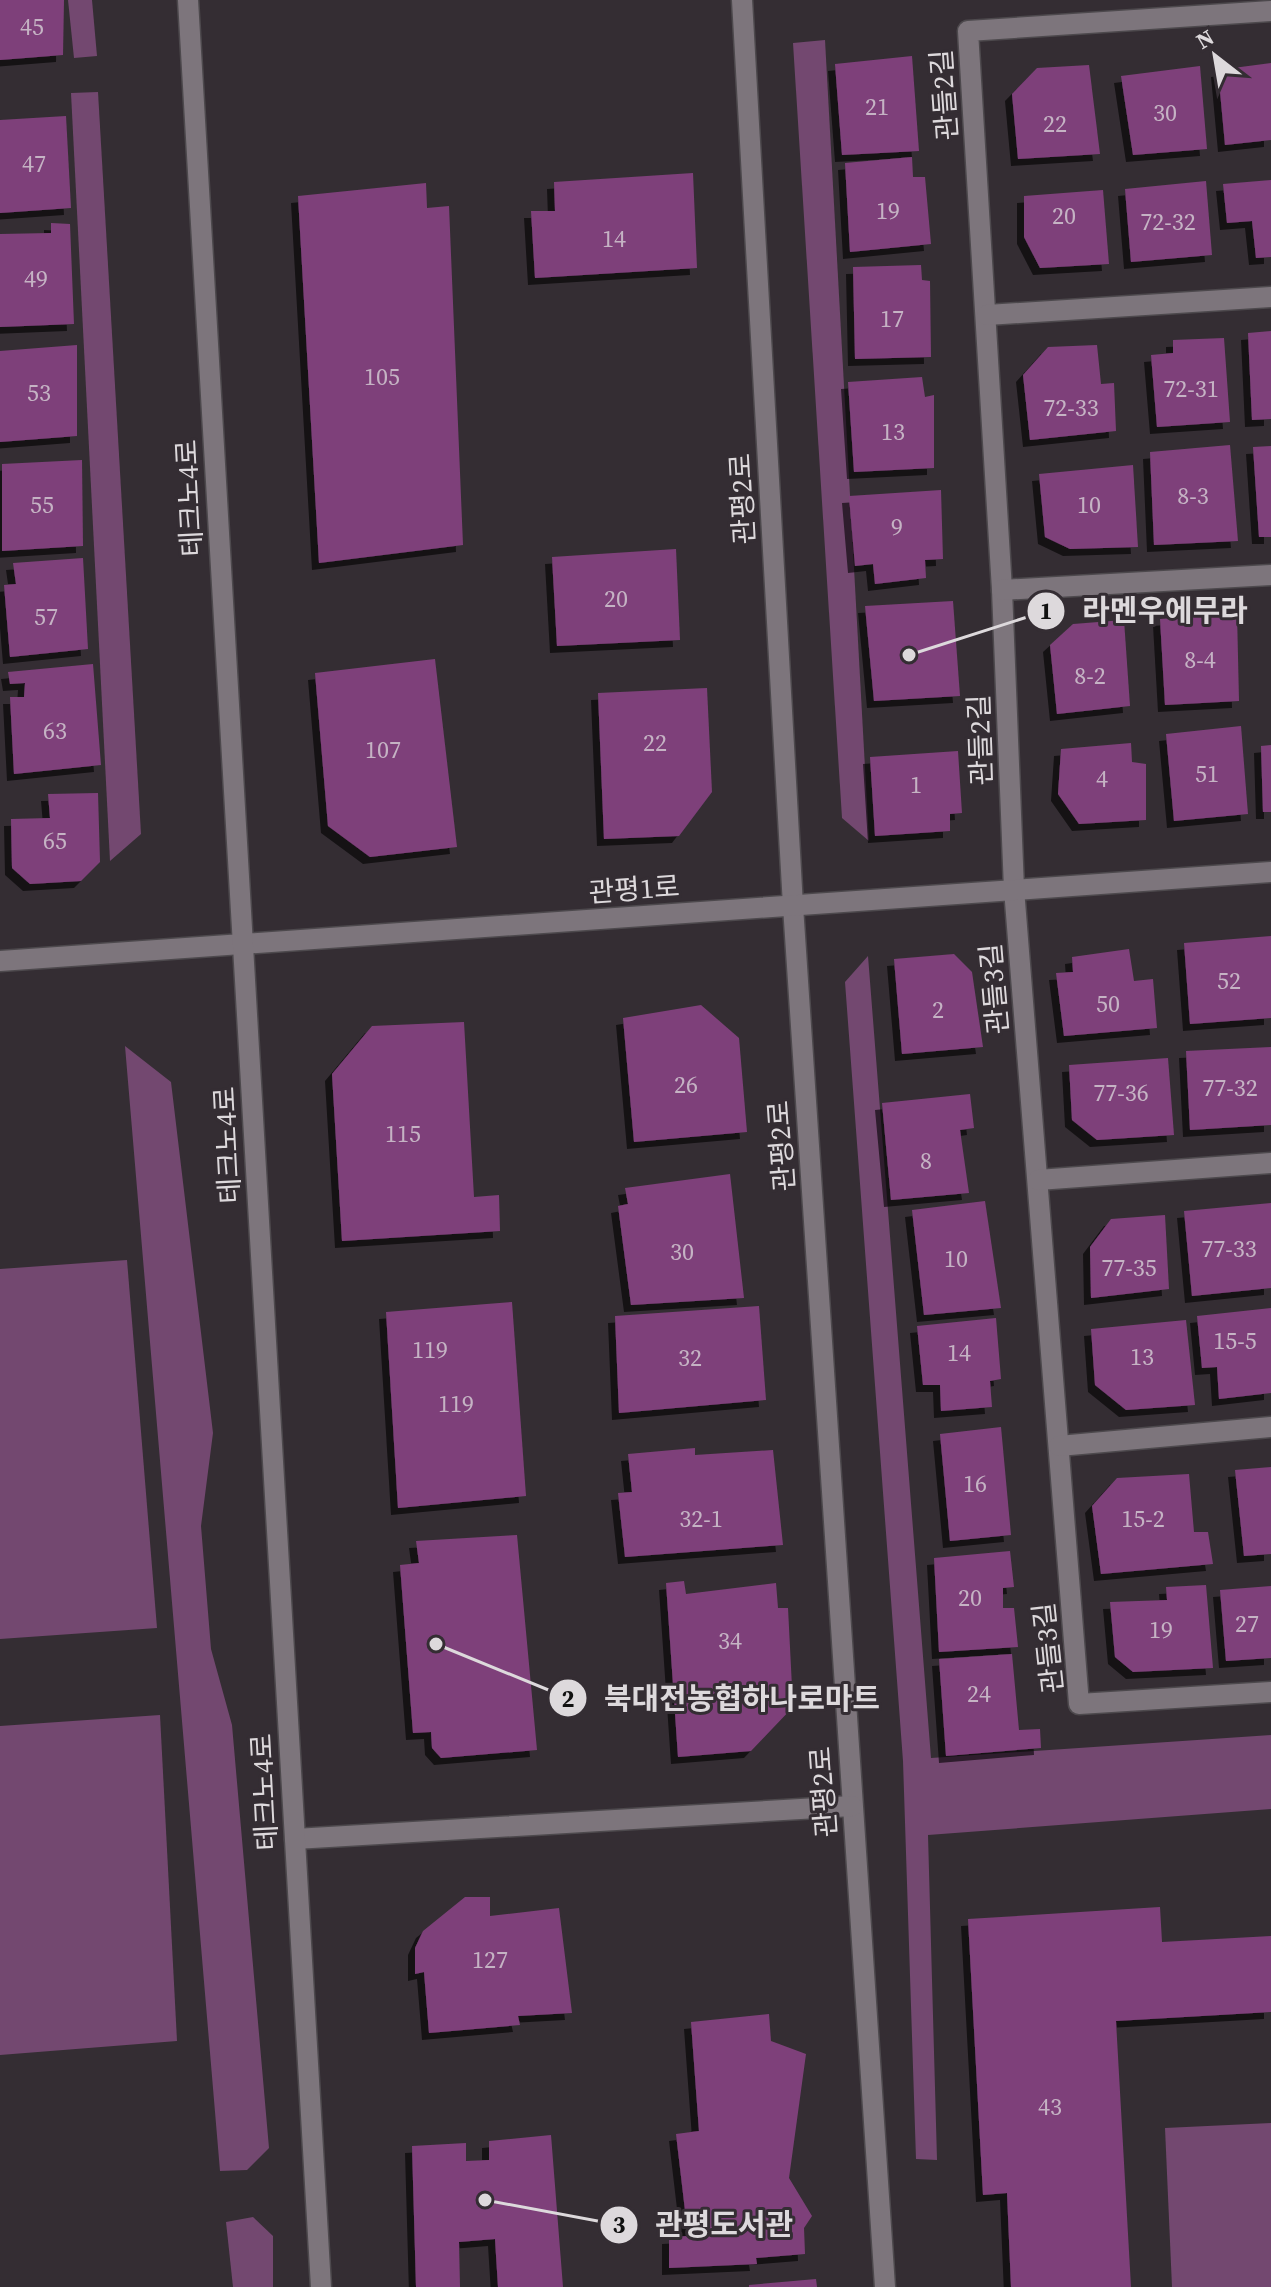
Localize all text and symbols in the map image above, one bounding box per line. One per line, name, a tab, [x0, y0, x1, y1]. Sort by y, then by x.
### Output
house number: 45	[20, 10, 44, 43]
north arrow	[1175, 16, 1255, 96]
text: N	[1190, 22, 1219, 56]
street label: 관들2길	[922, 48, 966, 142]
house number: 21	[865, 90, 889, 123]
house number: 30	[1153, 96, 1177, 129]
house number: 22	[1043, 107, 1067, 140]
house number: 47	[22, 147, 46, 180]
house number: 19	[876, 194, 900, 227]
house number: 20	[1052, 199, 1076, 232]
house number: 72-32	[1140, 205, 1196, 238]
house number: 14	[602, 222, 626, 255]
house number: 49	[24, 262, 48, 295]
house number: 17	[880, 302, 904, 335]
house number: 105	[364, 360, 400, 393]
house number: 72-31	[1163, 372, 1219, 405]
house number: 53	[27, 376, 51, 409]
house number: 72-33	[1043, 391, 1099, 424]
house number: 13	[881, 415, 905, 448]
street label: 테크노4로	[167, 439, 211, 557]
street label: 관평2로	[721, 452, 763, 546]
house number: 8-3	[1177, 479, 1209, 512]
house number: 55	[30, 488, 54, 521]
house number: 10	[1077, 488, 1101, 521]
house number: 9	[891, 510, 903, 543]
house number: 20	[604, 582, 628, 615]
callout: 라멘우에무라	[1026, 584, 1264, 638]
text: 라멘우에무라	[1082, 590, 1248, 631]
text: 1	[1039, 594, 1053, 627]
house number: 57	[34, 600, 58, 633]
house number: 8-4	[1184, 643, 1216, 676]
house number: 8-2	[1074, 659, 1106, 692]
street label: 관들2길	[959, 694, 1001, 786]
house number: 63	[43, 714, 67, 747]
house number: 22	[643, 726, 667, 759]
house number: 107	[365, 733, 401, 766]
house number: 51	[1195, 757, 1219, 790]
house number: 4	[1096, 762, 1108, 795]
house number: 1	[910, 768, 922, 801]
house number: 65	[43, 824, 67, 857]
street label: 관평1로	[587, 867, 681, 911]
street label: 관들3길	[971, 942, 1017, 1036]
house number: 52	[1217, 964, 1241, 997]
house number: 50	[1096, 987, 1120, 1020]
house number: 2	[932, 993, 944, 1026]
house number: 26	[674, 1068, 698, 1101]
house number: 77-32	[1202, 1071, 1258, 1104]
house number: 77-36	[1093, 1076, 1149, 1109]
street label: 테크노4로	[205, 1086, 249, 1204]
street label: 관평2로	[759, 1099, 803, 1193]
house number: 115	[385, 1117, 421, 1150]
house number: 8	[920, 1144, 932, 1177]
house number: 77-33	[1201, 1232, 1257, 1265]
house number: 30	[670, 1235, 694, 1268]
house number: 10	[944, 1242, 968, 1275]
house number: 77-35	[1101, 1251, 1157, 1284]
house number: 15-5	[1213, 1324, 1257, 1357]
house number: 119	[412, 1333, 448, 1366]
house number: 14	[947, 1336, 971, 1369]
house number: 13	[1130, 1340, 1154, 1373]
house number: 32	[678, 1341, 702, 1374]
house number: 119	[438, 1387, 474, 1420]
house number: 16	[963, 1467, 987, 1500]
house number: 32-1	[679, 1502, 723, 1535]
house number: 15-2	[1121, 1502, 1165, 1535]
house number: 20	[958, 1581, 982, 1614]
street label: 관들3길	[1024, 1601, 1072, 1695]
house number: 27	[1235, 1607, 1259, 1640]
house number: 19	[1149, 1613, 1173, 1646]
house number: 34	[718, 1624, 742, 1657]
callout: 북대전농협하나로마트	[548, 1671, 896, 1725]
house number: 24	[967, 1677, 991, 1710]
text: 북대전농협하나로마트	[604, 1678, 880, 1719]
text: 2	[561, 1682, 575, 1715]
street label: 테크노4로	[242, 1733, 286, 1851]
street label: 관평2로	[801, 1745, 845, 1839]
house number: 127	[472, 1943, 508, 1976]
house number: 43	[1038, 2090, 1062, 2123]
callout: 관평도서관	[599, 2198, 809, 2252]
text: 관평도서관	[655, 2204, 793, 2245]
text: 3	[612, 2208, 626, 2241]

